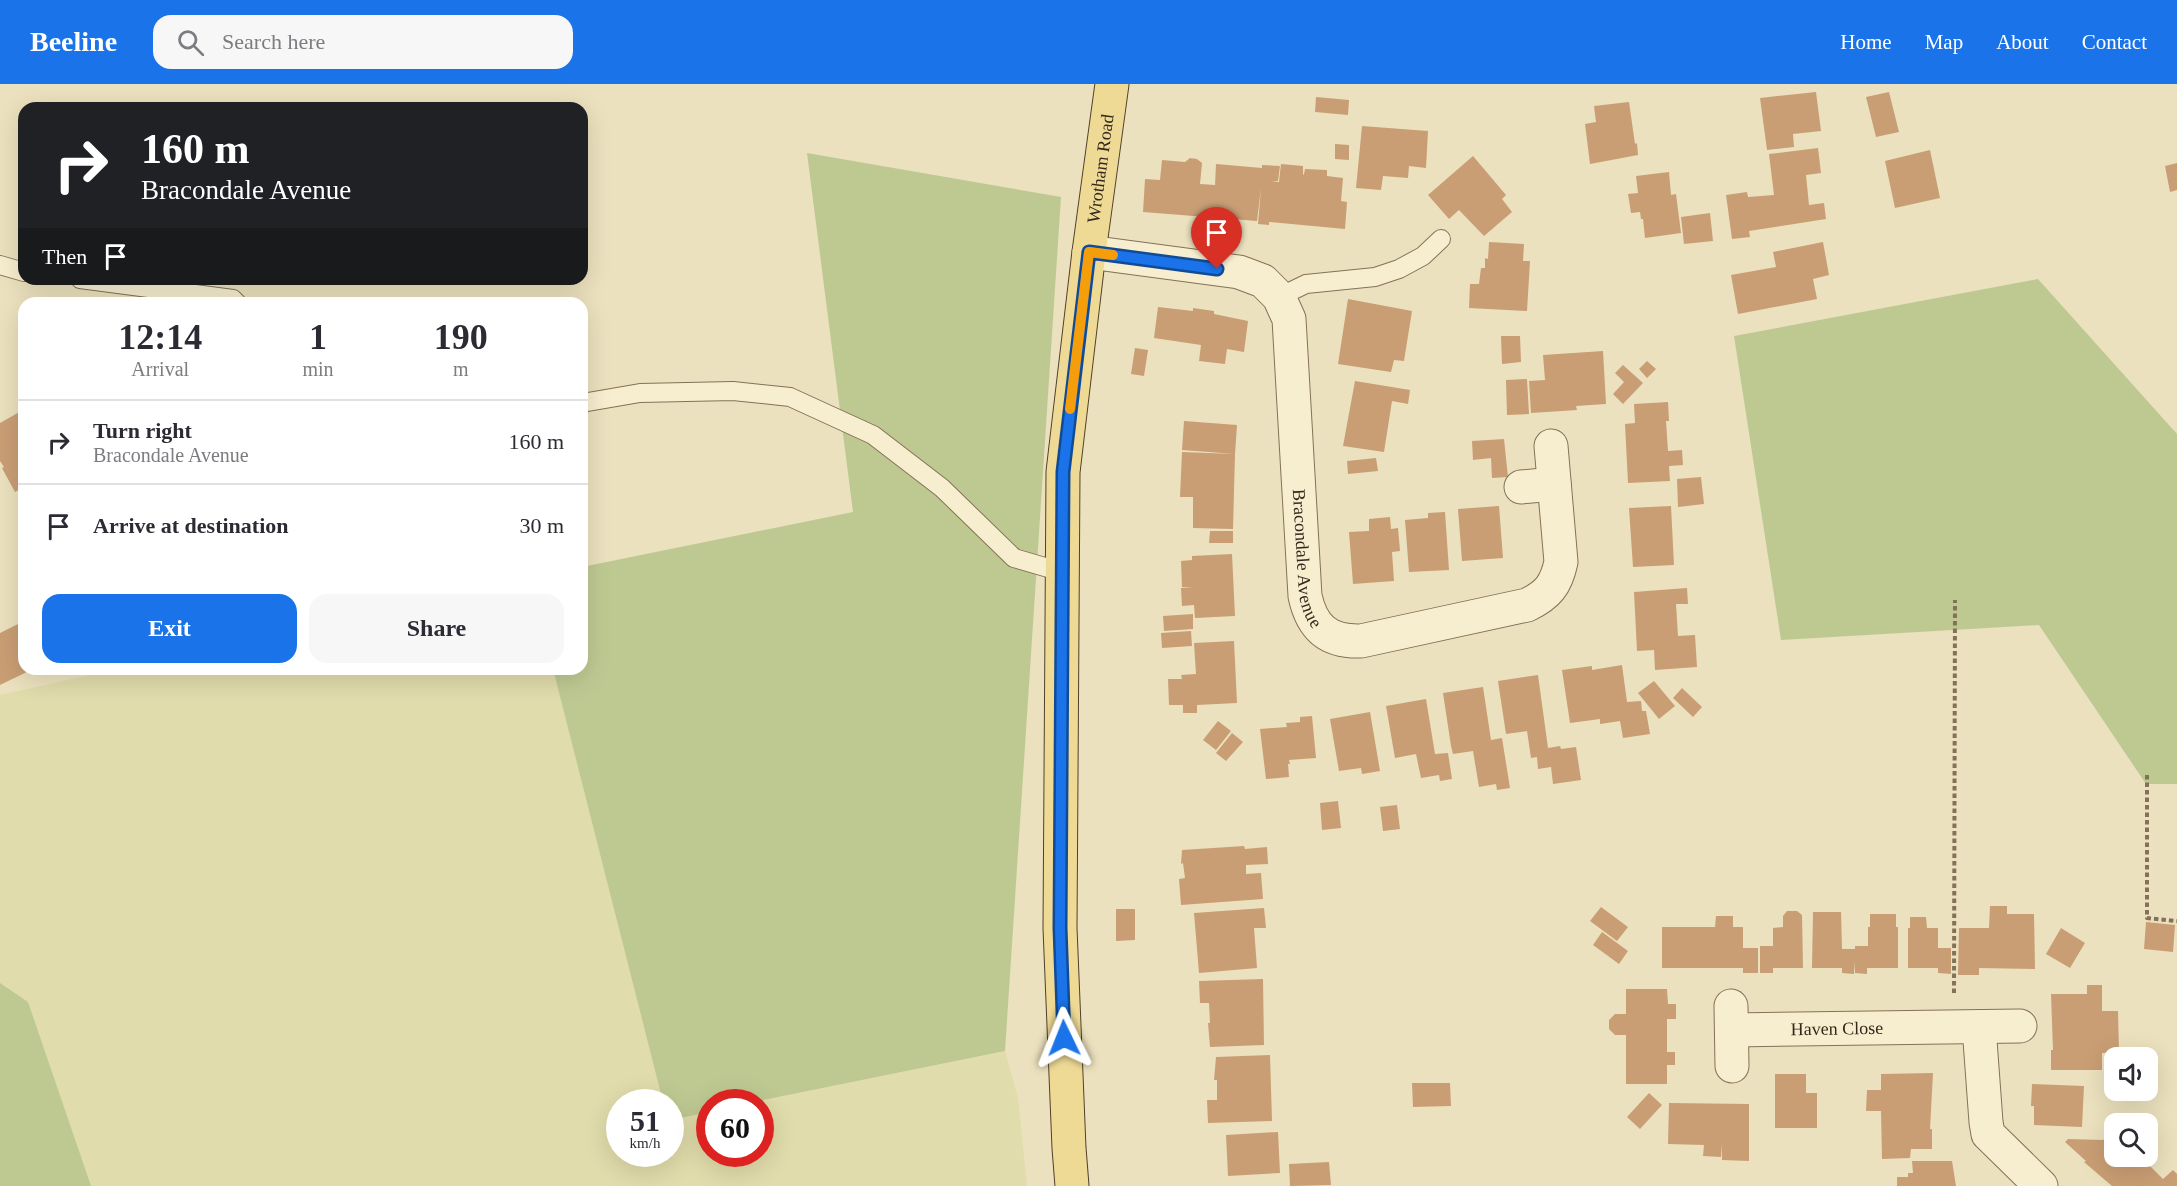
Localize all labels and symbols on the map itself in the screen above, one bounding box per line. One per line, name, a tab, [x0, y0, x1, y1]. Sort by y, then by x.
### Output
street label: Wrotham Road	[1083, 113, 1118, 224]
pin	[1191, 207, 1242, 269]
street label: Bracondale Avenue	[1289, 488, 1326, 632]
position arrow	[1032, 1006, 1096, 1070]
street label: Haven Close	[1791, 1018, 1883, 1039]
speed limit sign: 60	[696, 1089, 774, 1167]

